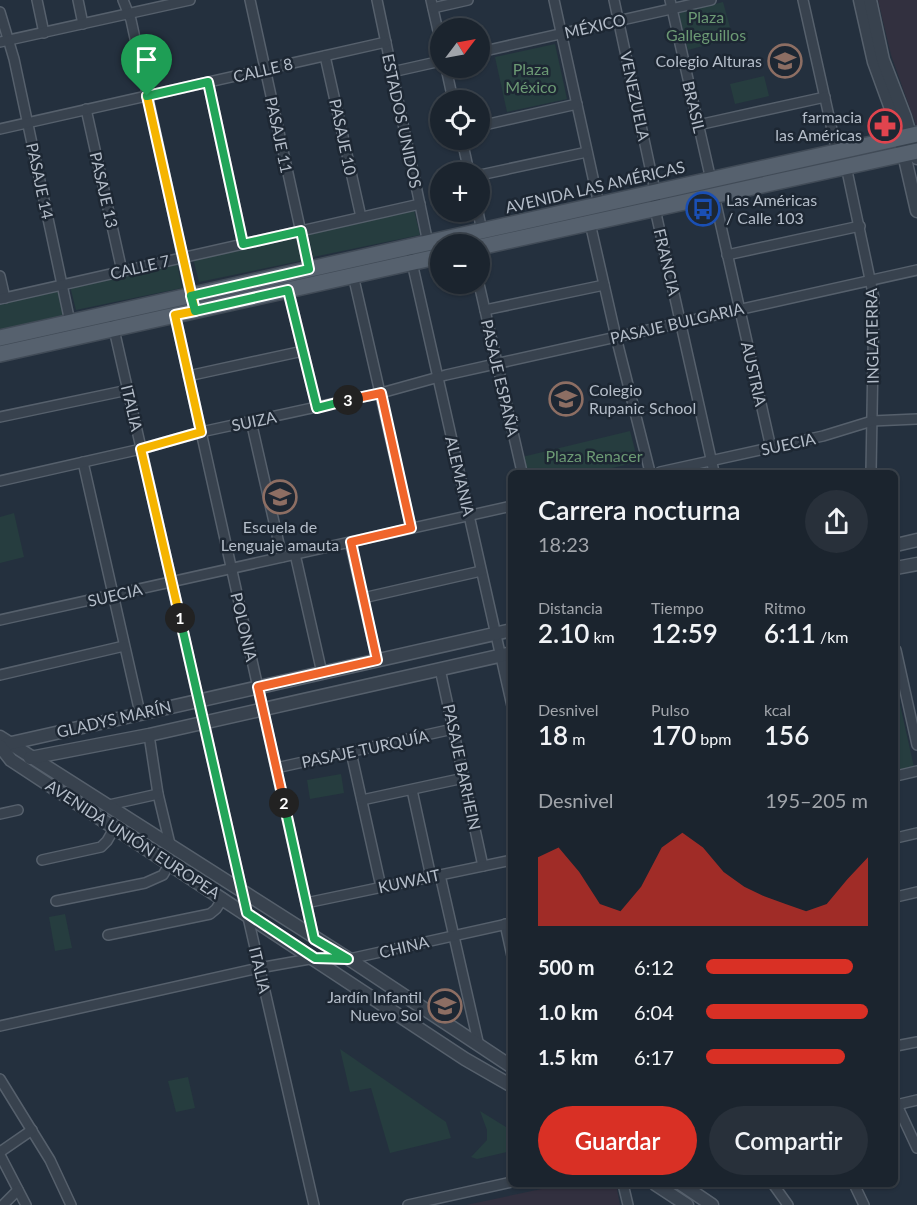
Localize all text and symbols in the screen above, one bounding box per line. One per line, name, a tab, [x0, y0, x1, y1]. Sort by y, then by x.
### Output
park label: Plaza Galleguillos	[666, 7, 746, 44]
street label: MÉXICO	[562, 9, 628, 42]
north arrow	[430, 18, 490, 78]
map controls	[430, 18, 490, 294]
pin	[121, 34, 172, 96]
icon: arrive	[130, 43, 163, 76]
school or university icon: Colegio Alturas	[767, 43, 803, 79]
street label: VENEZUELA	[617, 49, 654, 143]
place label: Colegio Alturas	[656, 51, 762, 70]
street label: ESTADOS UNIDOS	[379, 52, 426, 190]
street label: CALLE 8	[231, 53, 295, 86]
park label: Plaza México	[505, 59, 557, 96]
street label: BRASIL	[679, 79, 710, 135]
button: locate	[430, 90, 490, 150]
street label: PASAJE 11	[262, 95, 297, 175]
street label: PASAJE 10	[326, 97, 361, 177]
place label: farmacia las Américas	[775, 107, 862, 144]
pharmacy icon: farmacia las Américas	[867, 108, 903, 144]
street label: PASAJE 14	[23, 141, 58, 221]
street label: PASAJE 13	[87, 150, 122, 230]
street label: AVENIDA LAS AMÉRICAS	[503, 157, 687, 216]
button: +	[430, 162, 490, 222]
place label: Las Américas / Calle 103	[726, 190, 817, 227]
bus stop icon: Las Américas / Calle 103	[685, 191, 721, 227]
street label: FRANCIA	[651, 227, 684, 297]
button: −	[430, 234, 490, 294]
street label: CALLE 7	[108, 250, 172, 283]
street label: INGLATERRA	[861, 288, 882, 384]
street label: PASAJE BULGARIA	[608, 298, 746, 347]
street label: PASAJE ESPAÑA	[478, 317, 523, 438]
street label: AUSTRIA	[738, 340, 771, 408]
place label: Colegio Rupanic School	[589, 380, 696, 417]
school or university icon: Colegio Rupanic School	[548, 381, 584, 417]
street label: ITALIA	[118, 383, 147, 433]
pin: 3	[333, 385, 363, 415]
text: 3	[343, 390, 353, 409]
street label: SUIZA	[230, 406, 278, 435]
street label: SUECIA	[759, 428, 817, 459]
street label: ALEMANIA	[442, 434, 479, 518]
park label: Plaza Renacer	[545, 446, 643, 465]
school or university icon: Escuela de Lenguaje amauta	[262, 479, 298, 515]
button: share	[805, 490, 868, 553]
text: Carrera nocturna	[538, 493, 741, 526]
place label: Escuela de Lenguaje amauta	[221, 517, 339, 554]
text: 18:23	[538, 532, 589, 556]
street label: SUECIA	[86, 579, 144, 610]
street label: POLONIA	[227, 590, 262, 663]
text: Distancia	[538, 598, 603, 617]
text: Tiempo	[651, 598, 704, 617]
text: Ritmo	[764, 598, 806, 617]
pin: 1	[165, 603, 195, 633]
text: 1	[175, 608, 185, 627]
text: 2.10	[538, 617, 589, 649]
text: 12:59	[651, 617, 718, 649]
text: 6:11	[764, 617, 816, 649]
text: km	[589, 627, 615, 646]
text: /km	[816, 627, 848, 646]
street label: GLADYS MARÍN	[55, 696, 173, 741]
text: Desnivel	[538, 700, 598, 719]
text: Pulso	[651, 700, 689, 719]
text: kcal	[764, 700, 791, 719]
street label: PASAJE BARHEIN	[440, 702, 485, 832]
text: 18	[538, 719, 568, 751]
text: 170	[651, 719, 696, 751]
text: 156	[764, 719, 809, 751]
street label: PASAJE TURQUÍA	[300, 726, 430, 771]
text: m	[568, 729, 585, 748]
text: bpm	[696, 729, 731, 748]
street label: AVENIDA UNIÓN EUROPEA	[43, 775, 224, 902]
pin: 2	[269, 788, 299, 818]
text: Desnivel	[538, 788, 614, 812]
text: 195–205 m	[765, 788, 868, 812]
text: 2	[279, 793, 289, 812]
street label: KUWAIT	[376, 865, 442, 896]
street label: CHINA	[377, 932, 431, 961]
street label: ITALIA	[246, 945, 275, 995]
text: 500 m	[538, 955, 594, 979]
text: 6:12	[634, 955, 674, 979]
place label: Jardín Infantil Nuevo Sol	[327, 987, 422, 1024]
school or university icon: Jardín Infantil Nuevo Sol	[427, 988, 463, 1024]
text: 1.0 km	[538, 1000, 598, 1024]
text: 6:04	[634, 1000, 674, 1024]
text: 1.5 km	[538, 1045, 598, 1069]
text: 6:17	[634, 1045, 674, 1069]
button: Guardar	[538, 1106, 697, 1175]
button: Compartir	[709, 1106, 868, 1175]

